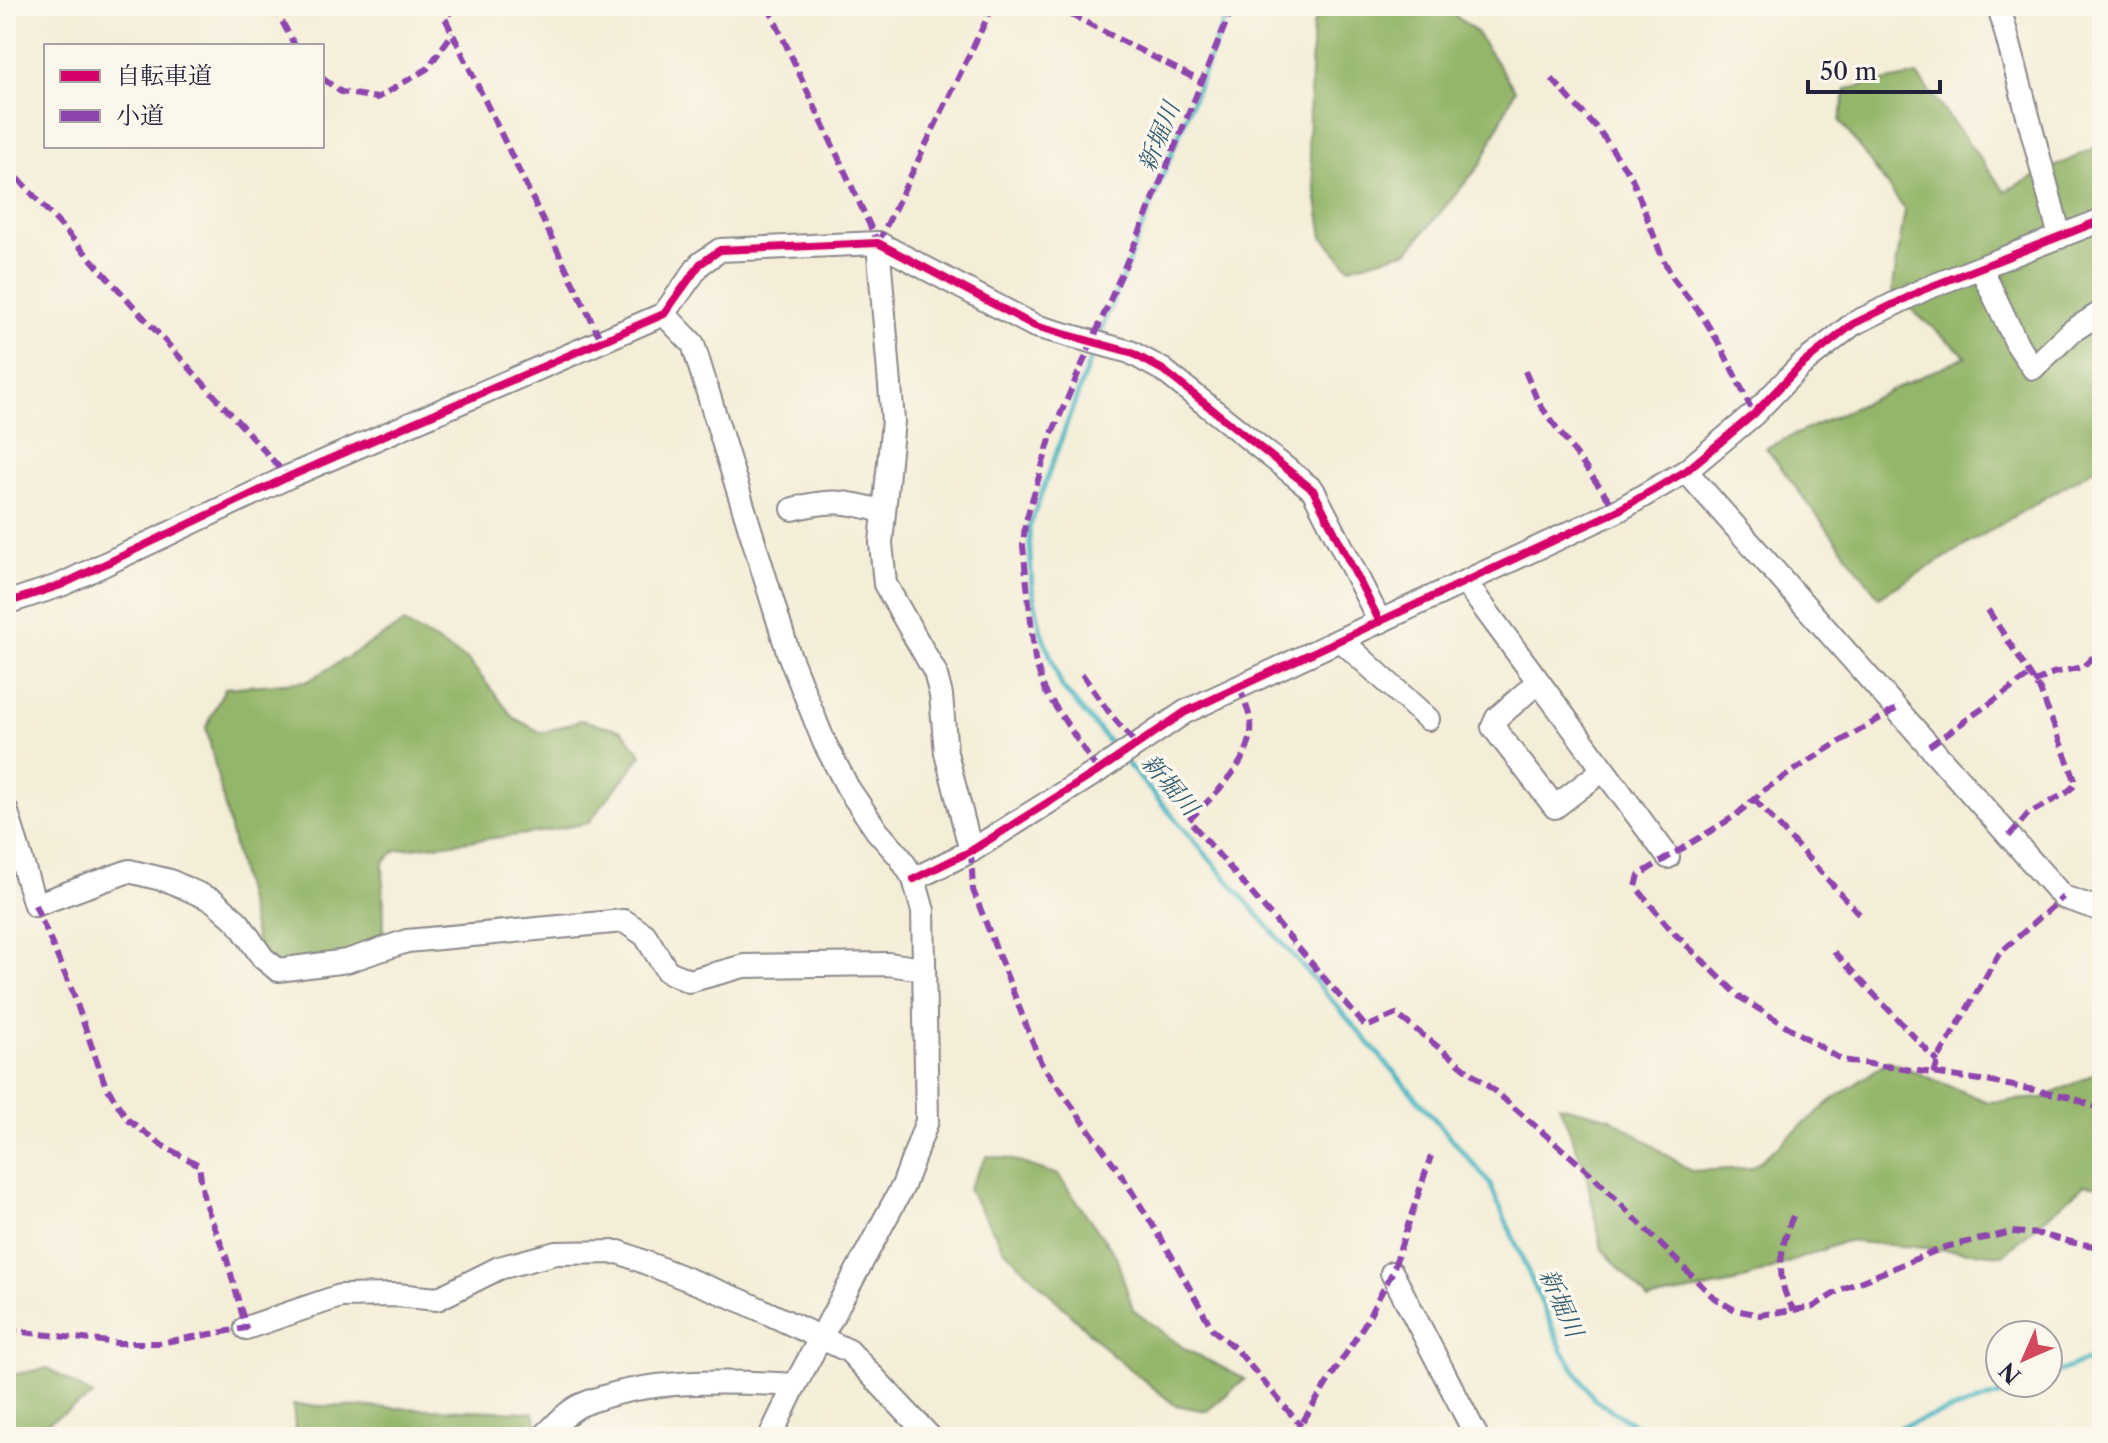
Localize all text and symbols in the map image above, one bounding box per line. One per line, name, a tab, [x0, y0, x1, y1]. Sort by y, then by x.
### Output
legend	[44, 44, 324, 148]
scale bar	[1808, 44, 1940, 94]
text: 50 m	[1820, 57, 1877, 86]
text: 自転車道	[116, 61, 212, 90]
water label: 新堀川	[1132, 95, 1187, 176]
text: 小道	[116, 101, 164, 130]
water label: 新堀川	[1136, 748, 1207, 824]
water label: 新堀川	[1534, 1264, 1591, 1344]
north arrow	[1984, 1319, 2064, 1399]
text: N	[1994, 1356, 2027, 1389]

